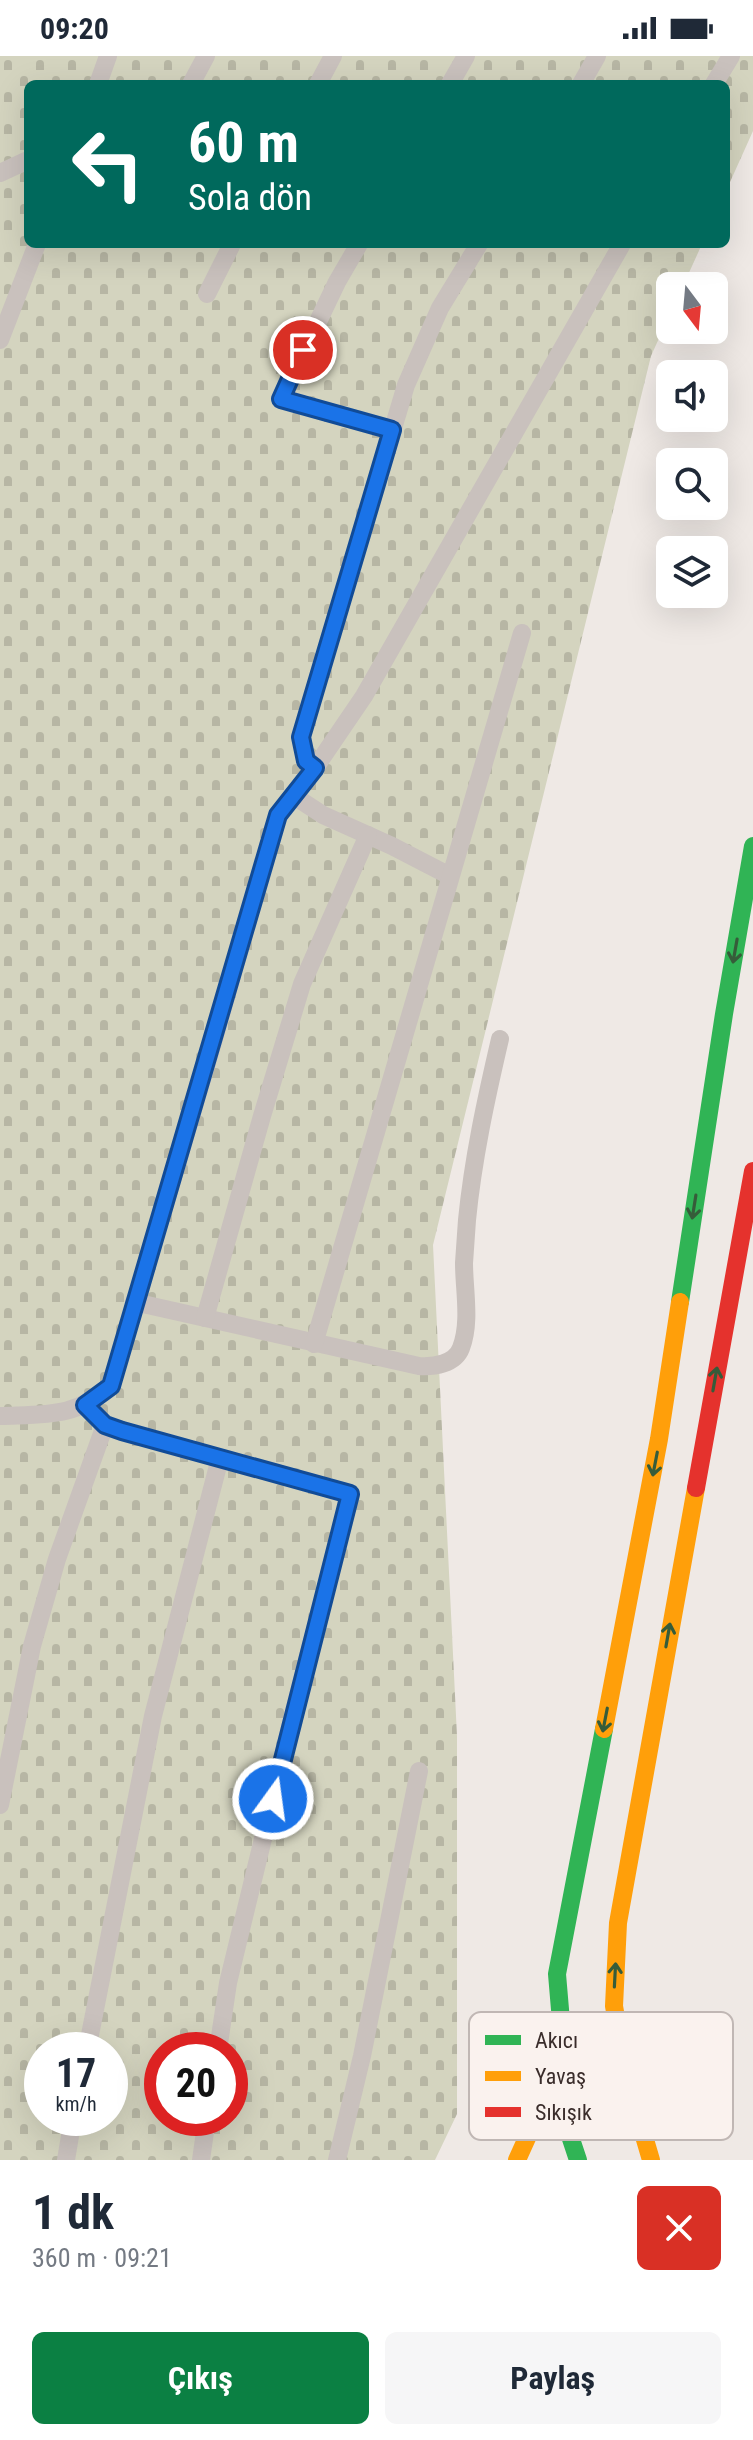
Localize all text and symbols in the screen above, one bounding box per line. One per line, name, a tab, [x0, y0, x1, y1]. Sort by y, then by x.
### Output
text: 09:20	[40, 11, 109, 46]
text: 60 m	[188, 110, 299, 176]
icon: left	[56, 112, 160, 216]
text: Sola dön	[188, 177, 312, 219]
north arrow	[656, 272, 728, 344]
map controls	[656, 272, 728, 608]
pin	[269, 316, 337, 384]
icon: arrive	[281, 328, 325, 372]
button: sound	[656, 360, 728, 432]
button: search	[656, 448, 728, 520]
button: layers	[656, 536, 728, 608]
one-way arrow	[726, 937, 741, 963]
one-way arrow	[686, 1194, 701, 1220]
one-way arrow	[708, 1367, 723, 1392]
one-way arrow	[646, 1451, 661, 1477]
one-way arrow	[662, 1623, 677, 1648]
one-way arrow	[597, 1706, 612, 1732]
position arrow	[231, 1757, 315, 1841]
one-way arrow	[608, 1962, 623, 1988]
legend	[469, 2012, 733, 2140]
text: Akıcı	[535, 2028, 578, 2053]
speed limit sign: 20	[144, 2032, 248, 2136]
text: 17	[56, 2050, 96, 2097]
text: Yavaş	[535, 2064, 586, 2089]
text: km/h	[55, 2092, 97, 2116]
text: Sıkışık	[535, 2100, 592, 2125]
text: 1 dk	[32, 2184, 114, 2241]
button: close	[637, 2186, 721, 2270]
text: 360 m · 09:21	[32, 2243, 172, 2273]
button: Çıkış	[32, 2332, 369, 2424]
button: Paylaş	[385, 2332, 721, 2424]

